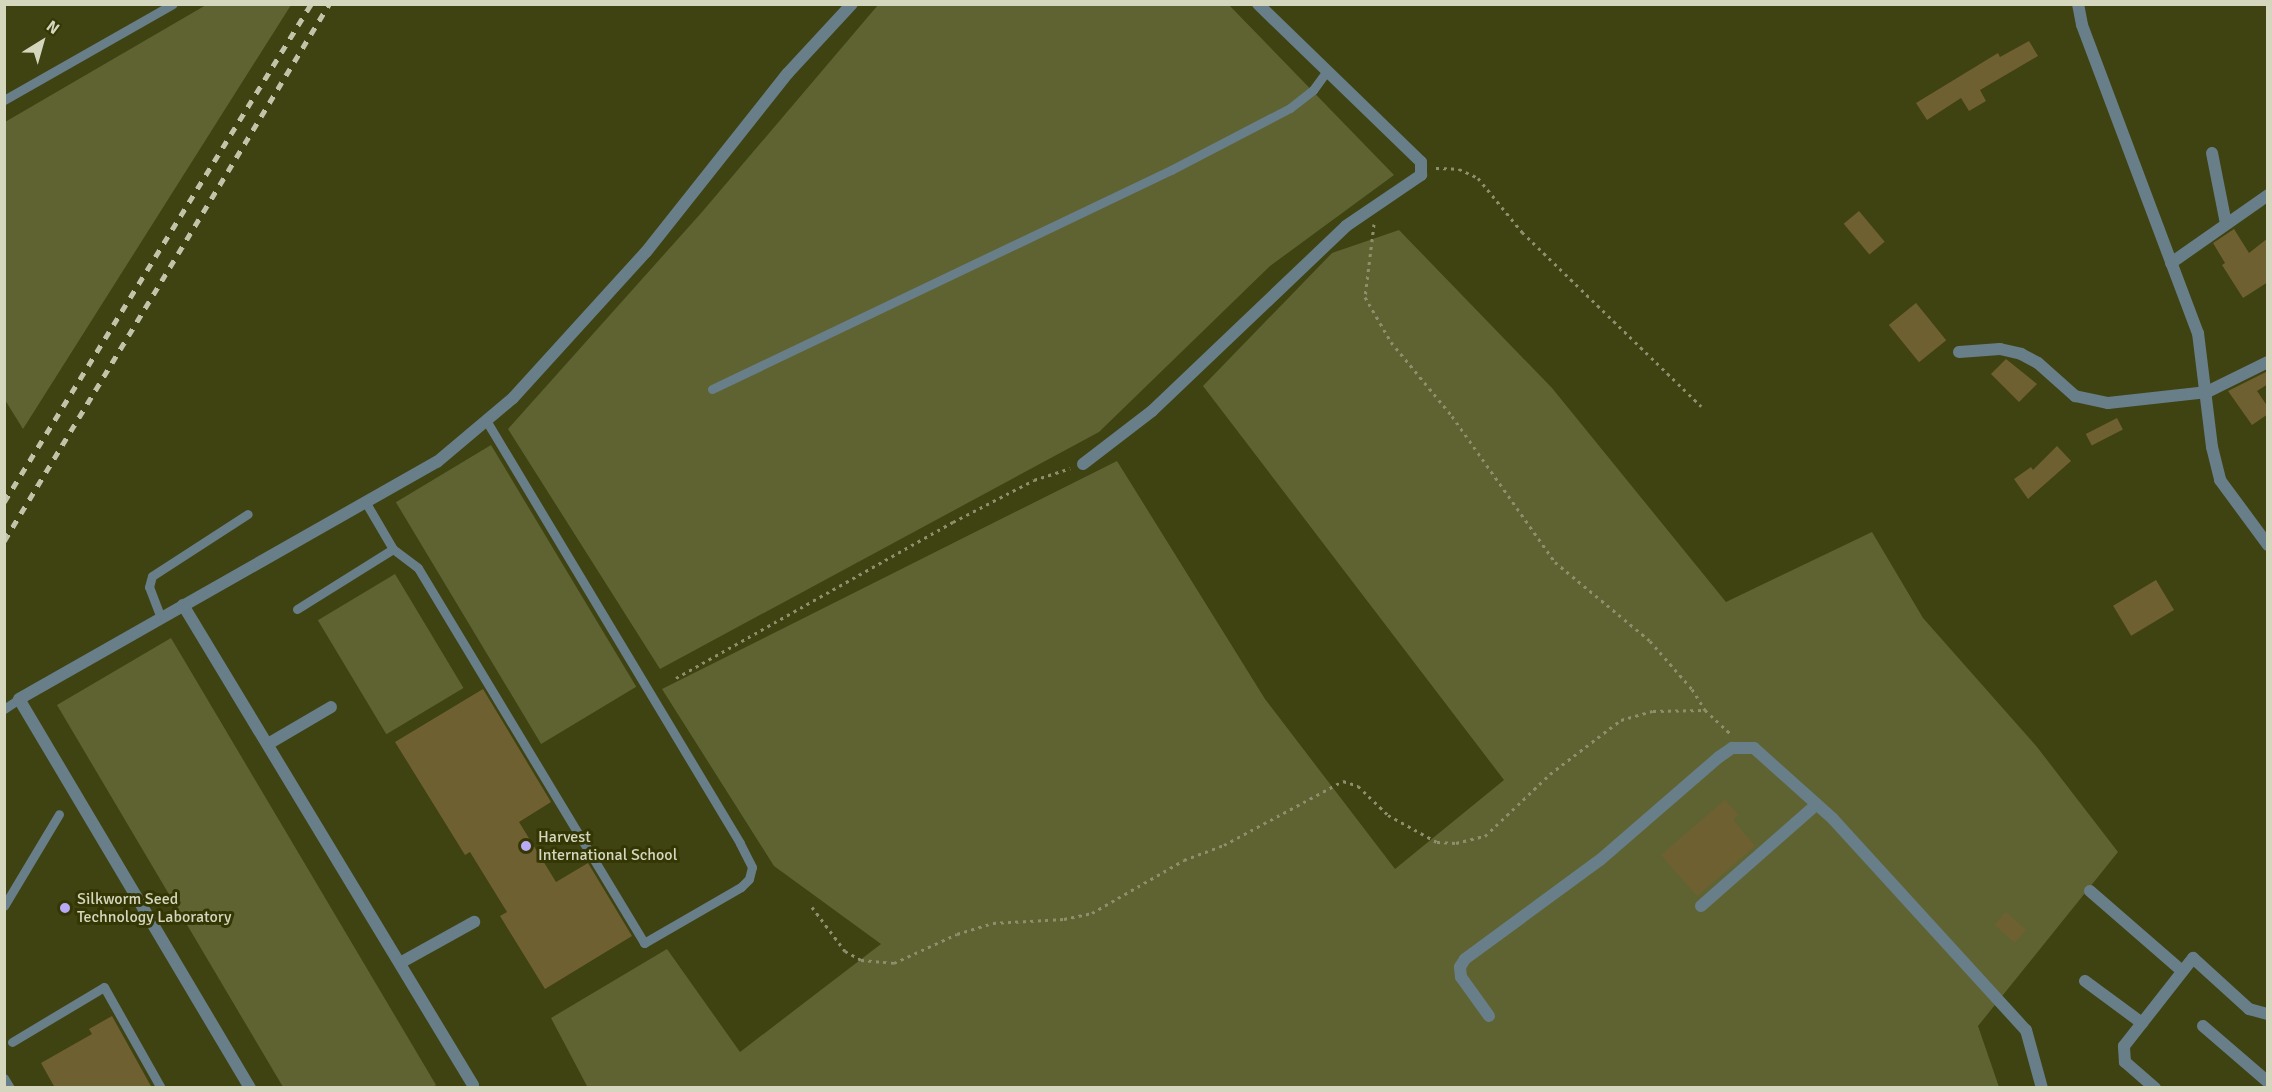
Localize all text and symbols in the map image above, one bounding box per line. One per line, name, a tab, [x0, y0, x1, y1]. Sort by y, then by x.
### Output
north arrow	[12, 12, 72, 72]
text: N	[42, 16, 63, 39]
place label: Harvest International School	[538, 827, 677, 865]
marker: Harvest International School	[519, 839, 533, 853]
place label: Silkworm Seed Technology Laboratory	[77, 889, 231, 927]
marker: Silkworm Seed Technology Laboratory	[58, 901, 72, 915]

